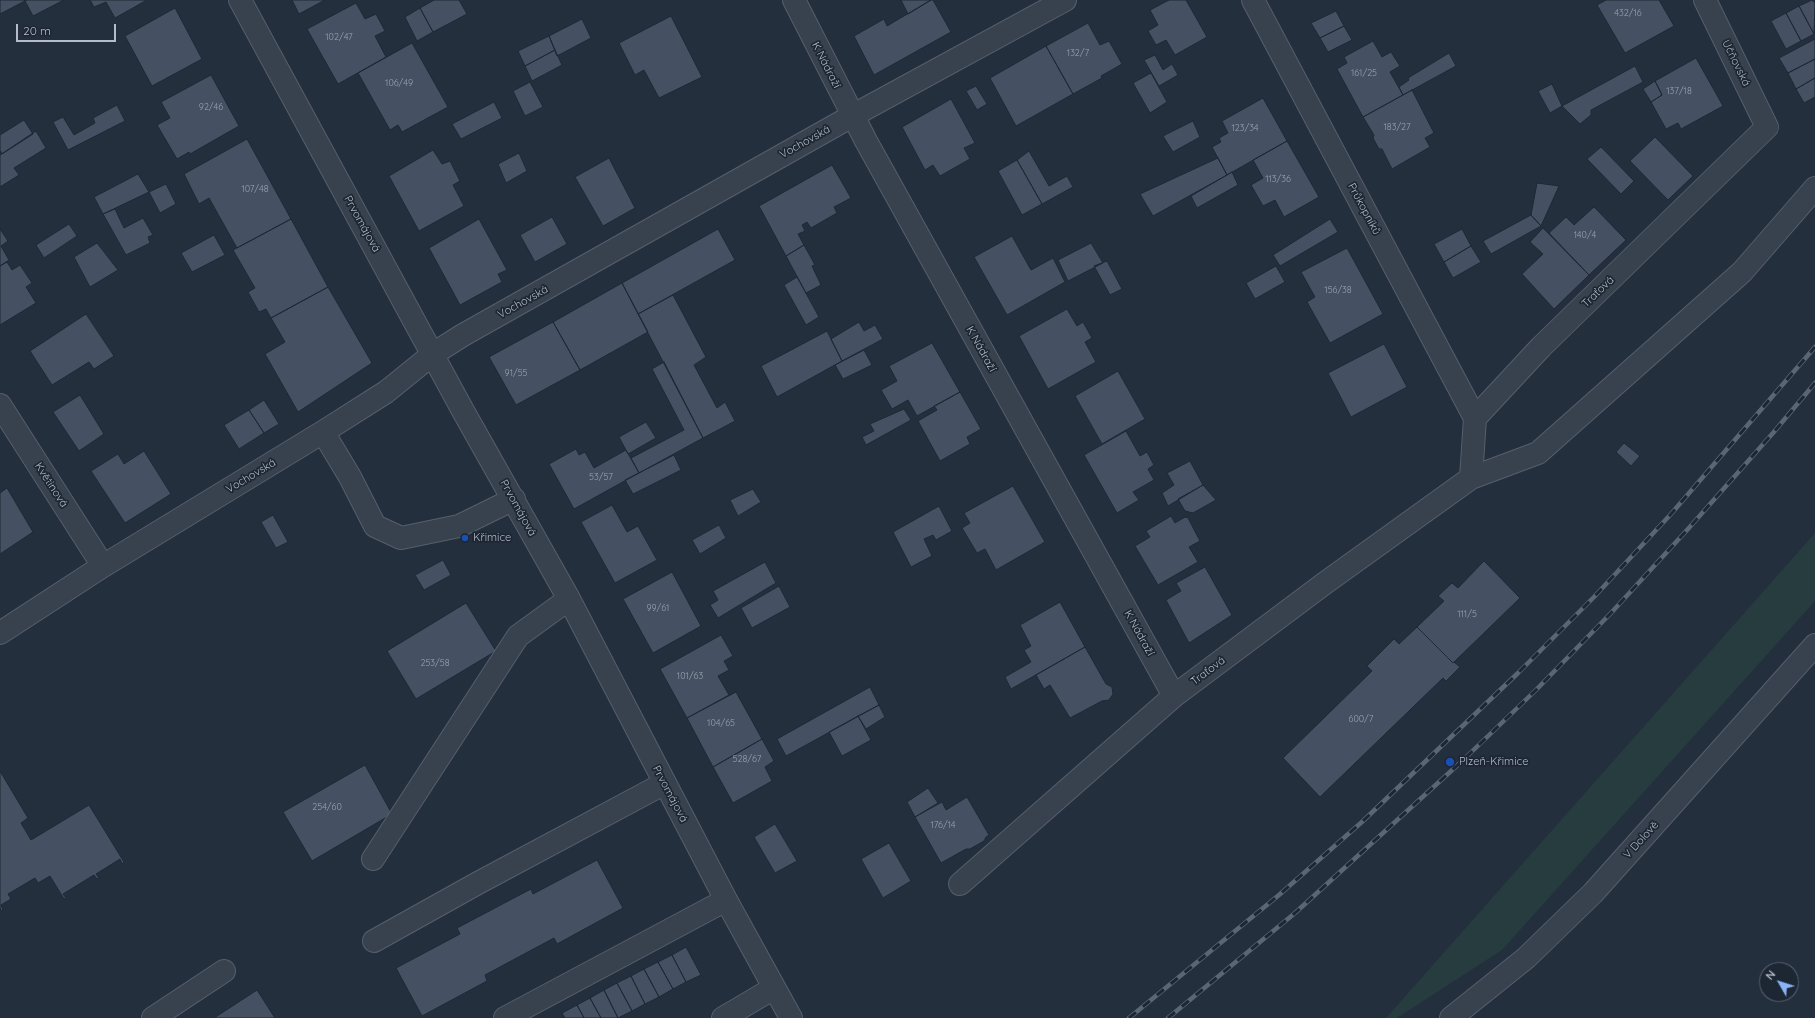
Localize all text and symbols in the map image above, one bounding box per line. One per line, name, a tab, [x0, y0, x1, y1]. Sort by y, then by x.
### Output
house number: 432/16	[1614, 8, 1642, 18]
scale bar	[18, 16, 118, 42]
text: 20 m	[23, 23, 51, 38]
house number: 102/47	[325, 32, 353, 42]
street label: Učňovská	[1719, 38, 1753, 88]
street label: K Nádraží	[809, 40, 843, 90]
house number: 132/7	[1067, 48, 1089, 58]
house number: 161/25	[1351, 68, 1377, 78]
house number: 106/49	[385, 78, 413, 88]
house number: 137/18	[1666, 86, 1692, 96]
house number: 92/46	[199, 102, 223, 112]
house number: 183/27	[1383, 122, 1411, 132]
street label: Vochovská	[777, 123, 833, 161]
house number: 123/34	[1231, 123, 1259, 133]
house number: 113/36	[1265, 174, 1291, 184]
street label: Průkopníků	[1345, 181, 1383, 237]
house number: 107/48	[241, 184, 269, 194]
street label: Prvomájová	[341, 193, 383, 255]
house number: 140/4	[1574, 230, 1596, 240]
street label: Traťová	[1579, 274, 1617, 310]
street label: Vochovská	[495, 283, 551, 321]
house number: 156/38	[1324, 285, 1352, 295]
street label: K Nádraží	[963, 324, 999, 374]
house number: 91/55	[505, 368, 527, 378]
street label: Vochovská	[224, 456, 278, 496]
street label: Květinová	[32, 460, 70, 510]
house number: 53/57	[589, 472, 613, 482]
street label: Prvomájová	[497, 477, 539, 539]
place label: Křimice	[473, 531, 511, 545]
marker: Křimice	[460, 533, 470, 543]
house number: 99/61	[647, 603, 669, 613]
street label: K Nádraží	[1121, 608, 1157, 658]
house number: 111/5	[1457, 609, 1477, 619]
street label: Traťová	[1188, 654, 1228, 688]
house number: 253/58	[420, 658, 450, 668]
house number: 101/63	[677, 671, 703, 681]
house number: 600/7	[1349, 714, 1373, 724]
house number: 104/65	[707, 718, 735, 728]
house number: 528/67	[733, 754, 761, 764]
place label: Plzeň-Křimice	[1459, 755, 1528, 769]
marker: Plzeň-Křimice	[1444, 756, 1456, 768]
street label: Prvomájová	[650, 763, 690, 825]
house number: 254/60	[312, 802, 342, 812]
street label: V Dolově	[1621, 819, 1661, 861]
house number: 176/14	[930, 820, 956, 830]
north arrow	[1759, 962, 1799, 1002]
text: N	[1762, 968, 1778, 983]

